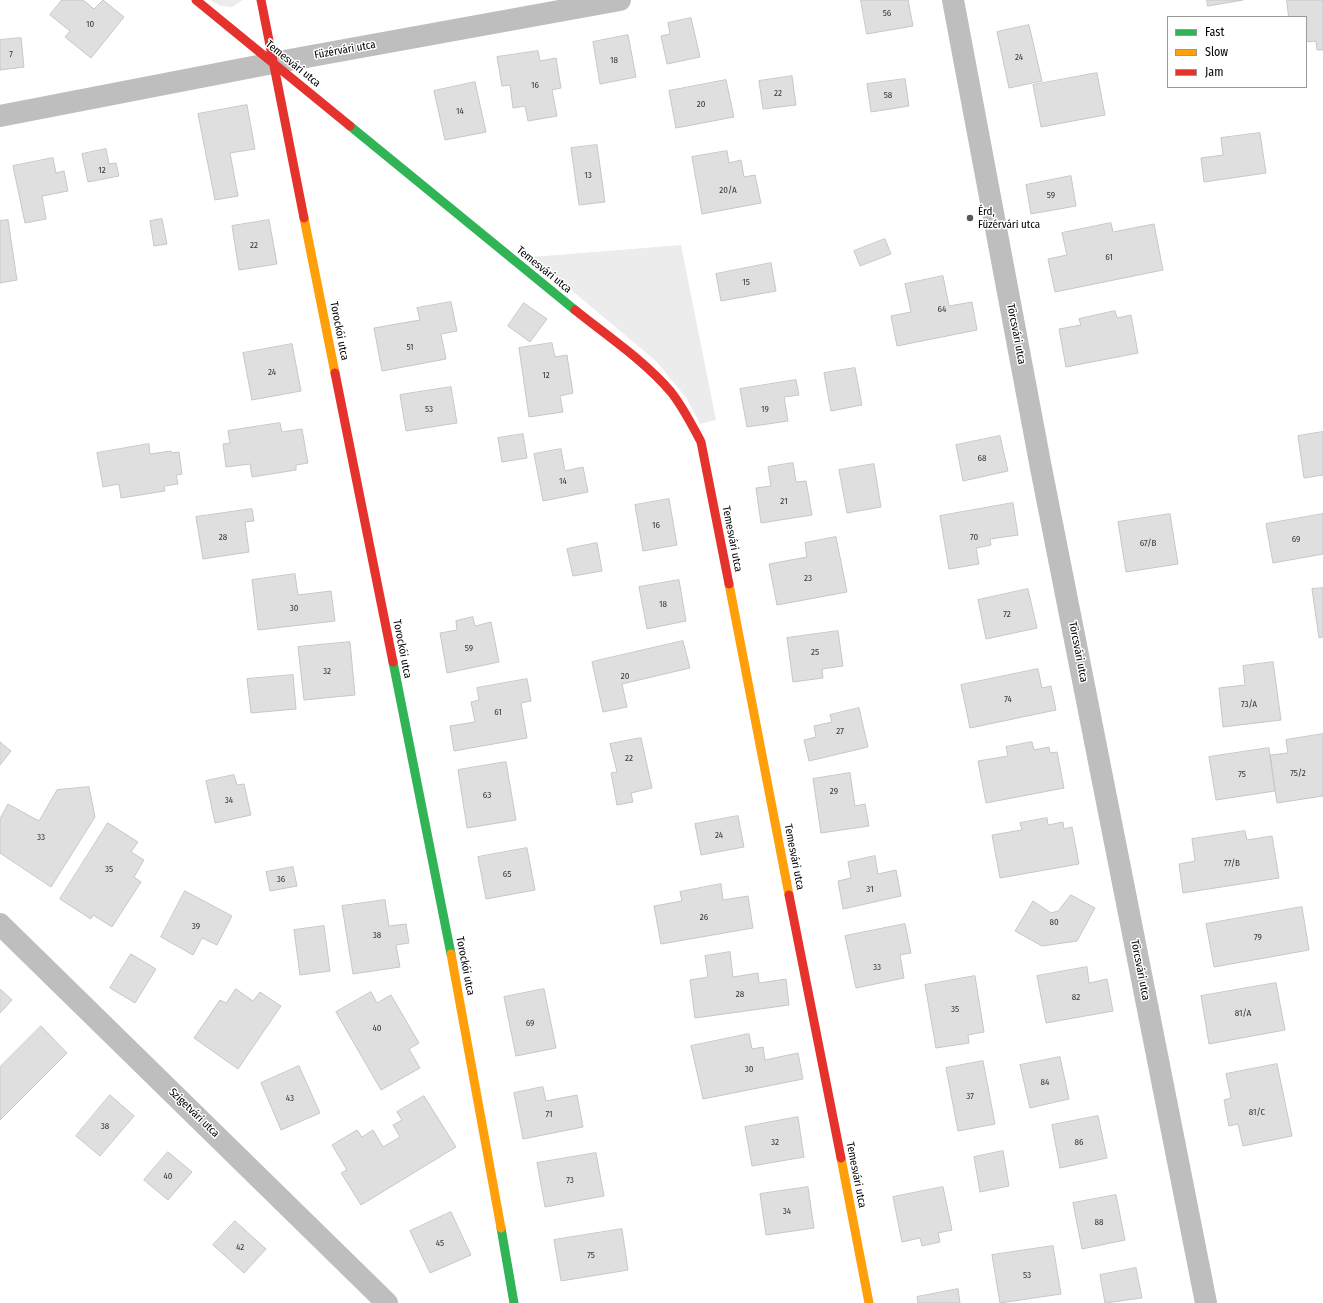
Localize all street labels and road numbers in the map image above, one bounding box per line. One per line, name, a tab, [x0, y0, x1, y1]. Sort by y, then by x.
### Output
street label: Temesvári utca	[263, 38, 323, 90]
street label: Füzérvári utca	[313, 38, 377, 62]
street label: Temesvári utca	[514, 244, 574, 296]
street label: Torockói utca	[327, 300, 351, 362]
street label: Törcsvári utca	[1004, 303, 1028, 365]
street label: Temesvári utca	[719, 505, 745, 573]
street label: Torockói utca	[390, 618, 414, 680]
street label: Törcsvári utca	[1066, 621, 1090, 683]
street label: Temesvári utca	[781, 823, 807, 891]
street label: Torockói utca	[453, 935, 477, 997]
street label: Törcsvári utca	[1128, 939, 1152, 1001]
street label: Szigetvári utca	[166, 1086, 222, 1140]
street label: Temesvári utca	[843, 1141, 869, 1209]

